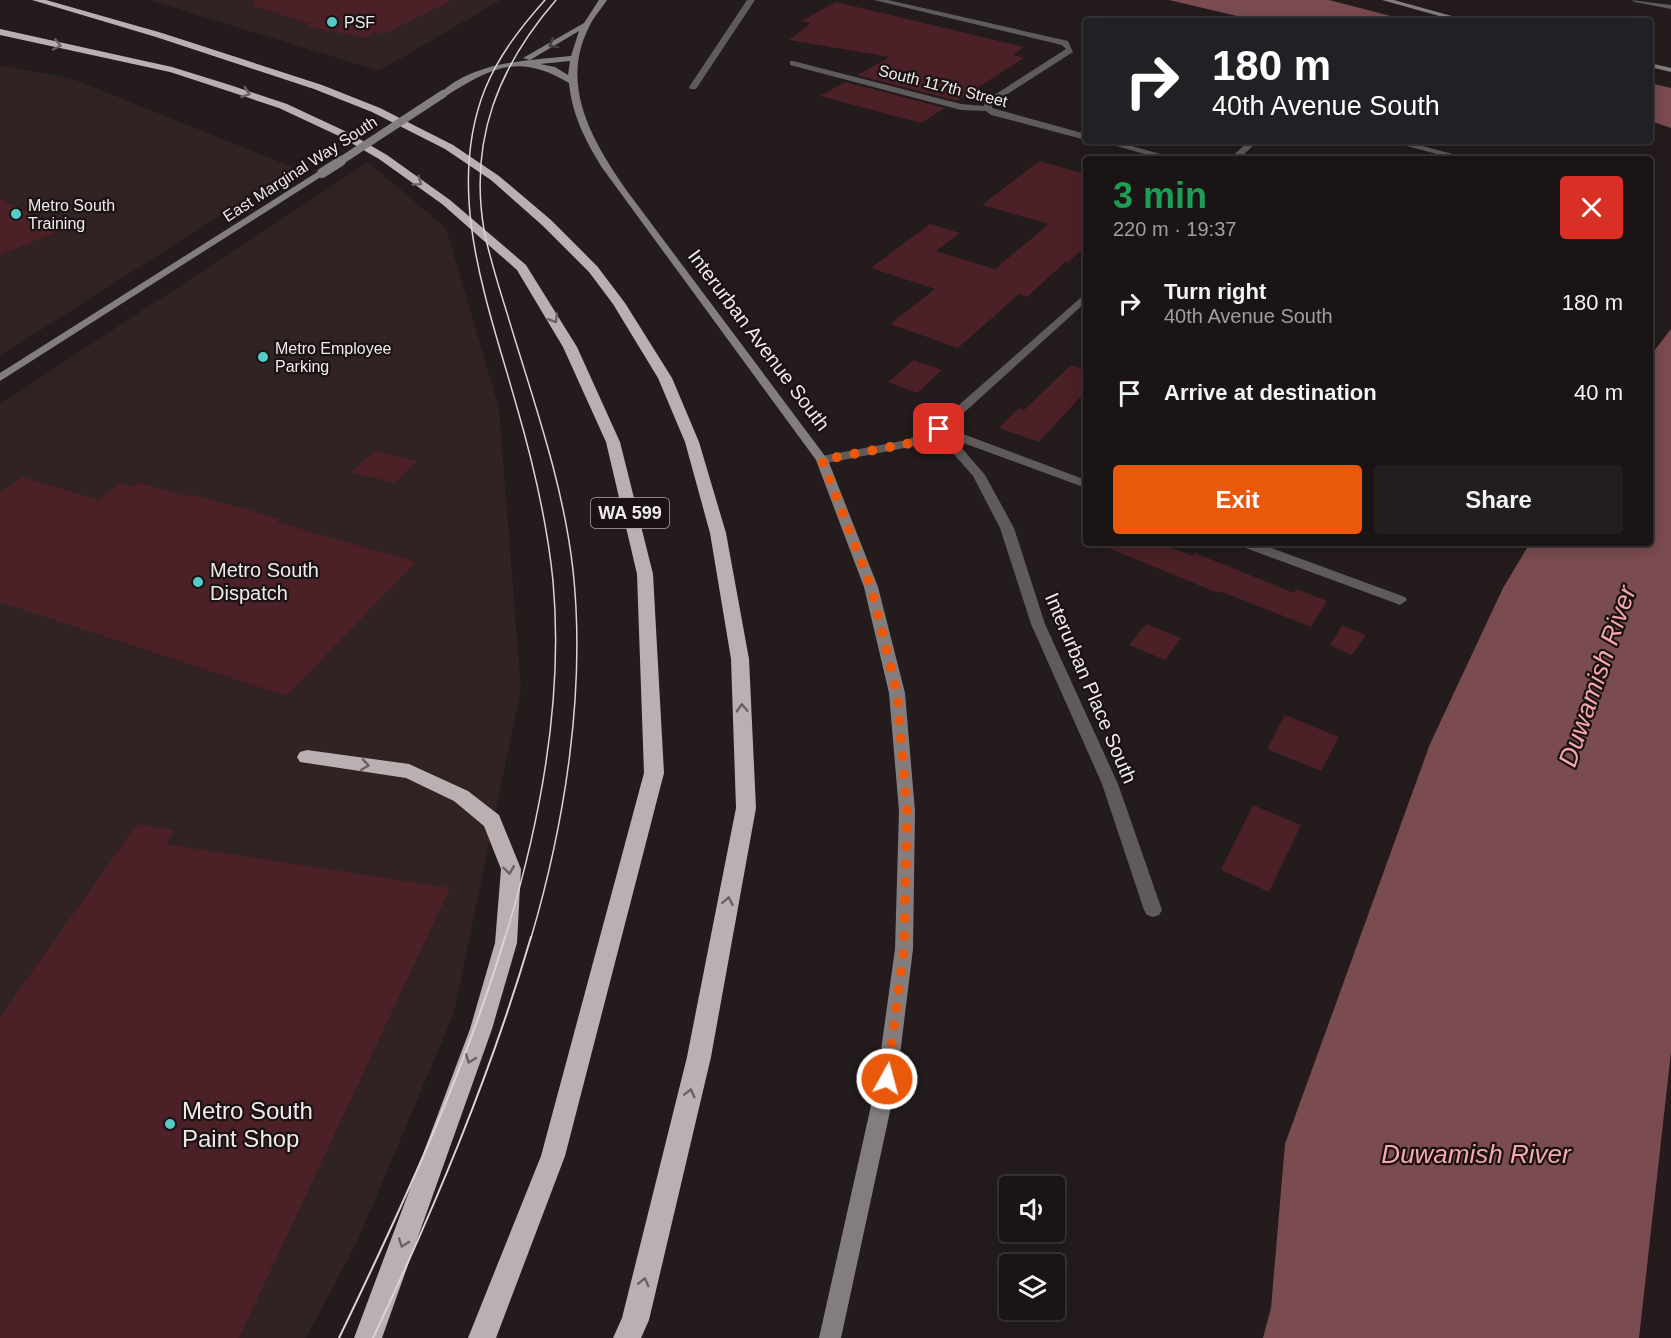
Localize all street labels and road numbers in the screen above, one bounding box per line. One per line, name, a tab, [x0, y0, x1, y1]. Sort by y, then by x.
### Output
street label: South 117th Street	[877, 62, 1010, 110]
street label: East Marginal Way South	[220, 113, 380, 225]
street label: Interurban Avenue South	[684, 245, 834, 435]
road number: WA 599	[591, 498, 669, 528]
street label: Interurban Place South	[1041, 590, 1141, 786]

